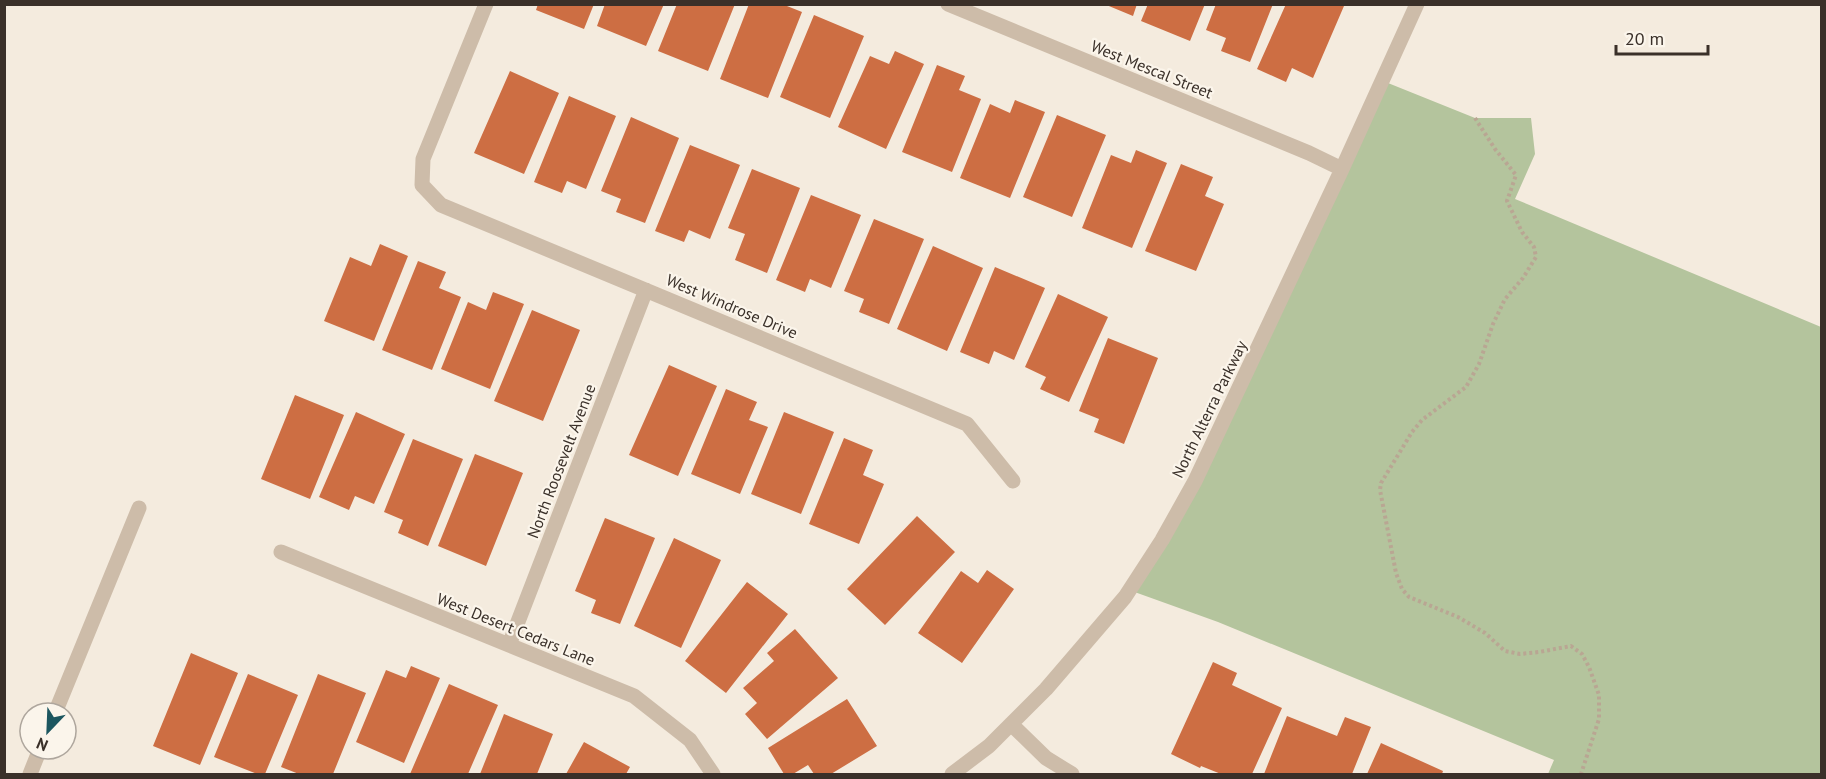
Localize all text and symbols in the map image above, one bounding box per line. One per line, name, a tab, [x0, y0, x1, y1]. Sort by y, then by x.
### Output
scale bar	[1616, 18, 1708, 56]
text: 20 m	[1625, 27, 1664, 50]
street label: West Mescal Street	[1088, 35, 1216, 103]
street label: West Windrose Drive	[663, 269, 801, 343]
street label: North Alterra Parkway	[1167, 337, 1251, 481]
street label: North Roosevelt Avenue	[522, 381, 600, 541]
street label: West Desert Cedars Lane	[434, 588, 598, 670]
north arrow	[18, 701, 78, 761]
text: N	[33, 734, 51, 756]

